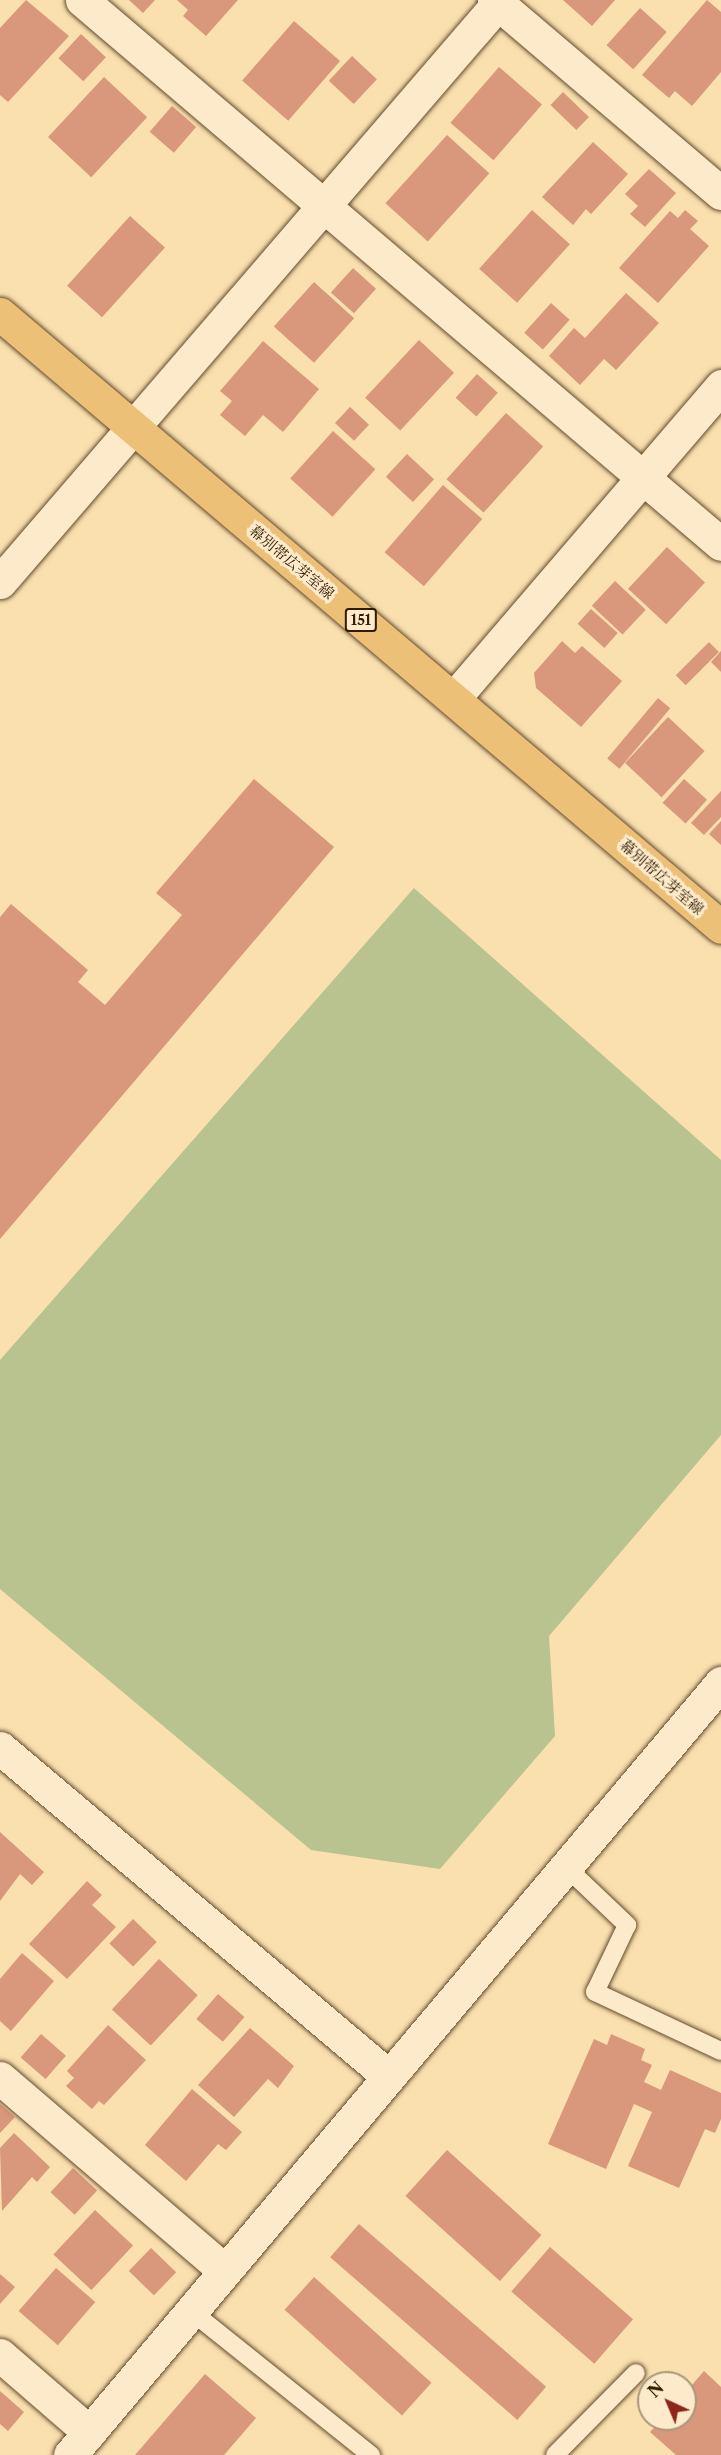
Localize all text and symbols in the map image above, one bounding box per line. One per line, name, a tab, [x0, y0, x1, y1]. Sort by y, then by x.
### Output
street label: 幕別帯広芽室線	[246, 521, 338, 603]
road number: 151	[344, 609, 378, 631]
street label: 幕別帯広芽室線	[616, 836, 708, 918]
north arrow	[637, 2371, 697, 2431]
text: N	[644, 2377, 668, 2402]

